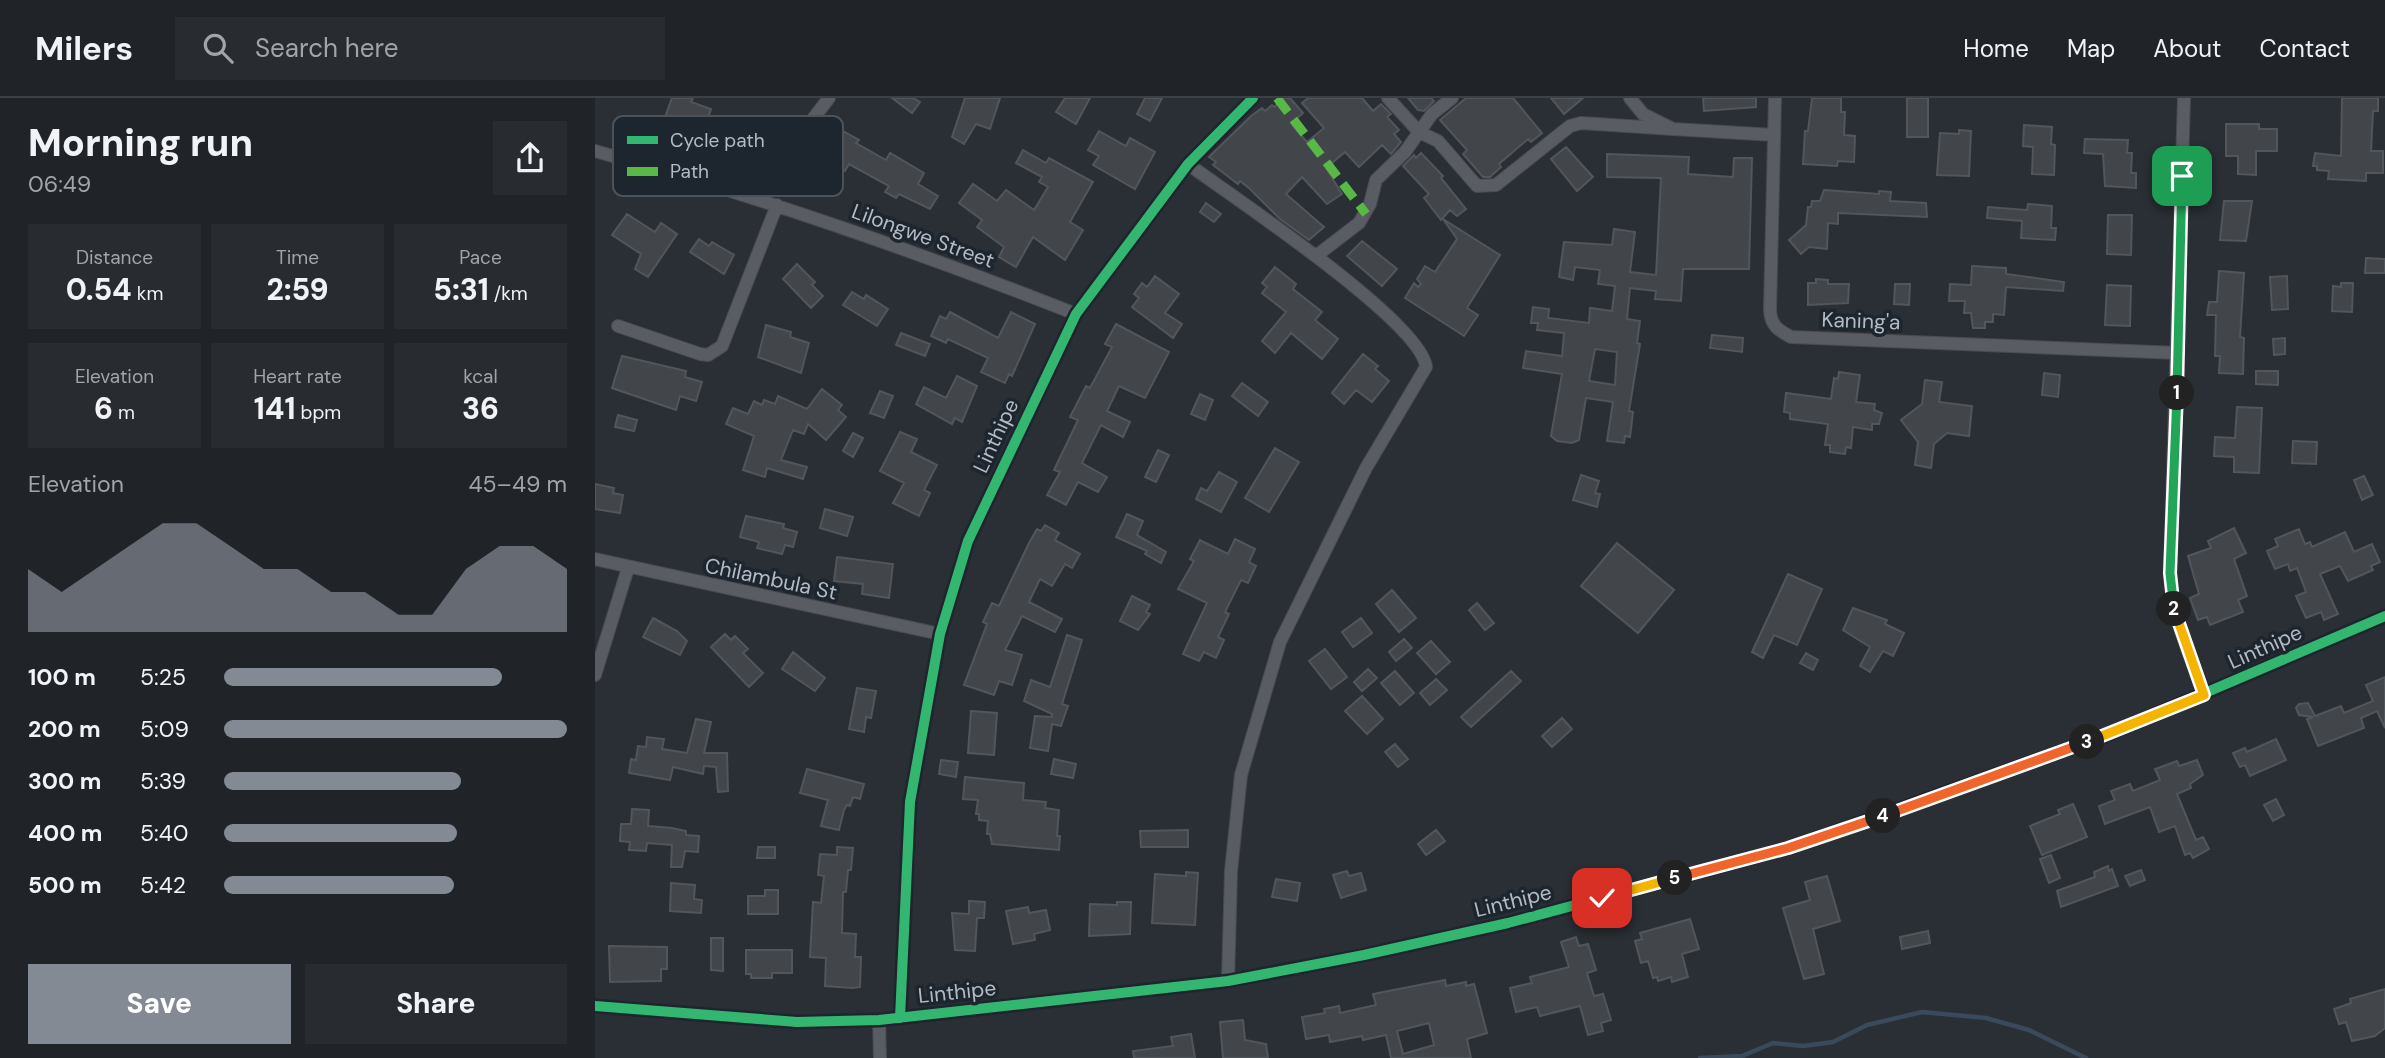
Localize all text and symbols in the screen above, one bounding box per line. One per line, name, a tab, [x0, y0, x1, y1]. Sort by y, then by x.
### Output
search box	[175, 17, 665, 80]
text: Milers	[35, 27, 133, 70]
icon: search	[199, 29, 237, 67]
text: Search here	[255, 31, 398, 65]
text: Home	[1963, 33, 2029, 64]
text: Map	[2067, 33, 2115, 64]
text: About	[2153, 33, 2222, 64]
text: Contact	[2260, 33, 2350, 64]
legend	[613, 116, 843, 196]
text: Morning run	[28, 118, 253, 168]
button: share	[493, 121, 567, 195]
text: Cycle path	[670, 128, 765, 153]
pin	[2152, 146, 2212, 206]
icon: arrive	[2163, 157, 2201, 195]
text: Path	[670, 159, 709, 184]
text: 06:49	[28, 169, 91, 199]
street label: Lilongwe Street	[848, 197, 998, 275]
text: Distance	[76, 245, 153, 270]
text: Time	[276, 245, 319, 270]
text: Pace	[459, 245, 502, 270]
text: 0.54	[66, 270, 132, 309]
text: 2:59	[266, 270, 329, 309]
text: 5:31	[433, 270, 489, 309]
text: km	[132, 281, 163, 306]
text: /km	[489, 281, 528, 306]
street label: Kaning'a	[1821, 306, 1901, 336]
text: Elevation	[75, 364, 154, 389]
text: Heart rate	[253, 364, 342, 389]
text: kcal	[463, 364, 498, 389]
pin: 1	[2159, 376, 2195, 410]
text: 1	[2173, 380, 2180, 405]
text: 6	[94, 389, 113, 428]
text: 141	[254, 389, 296, 428]
text: 36	[462, 389, 499, 428]
street label: Linthipe	[967, 394, 1025, 478]
text: m	[113, 400, 135, 425]
text: bpm	[296, 400, 341, 425]
text: Elevation	[28, 469, 124, 499]
text: 45–49 m	[469, 469, 567, 499]
street label: Chilambula St	[702, 551, 840, 607]
pin: 2	[2157, 592, 2191, 626]
text: 2	[2168, 596, 2179, 621]
street label: Linthipe	[2223, 618, 2307, 676]
text: 100 m	[28, 662, 96, 692]
text: 5:25	[140, 662, 186, 692]
text: 200 m	[28, 714, 101, 744]
text: 5:09	[140, 714, 189, 744]
pin: 3	[2069, 724, 2105, 760]
text: 3	[2081, 729, 2092, 754]
text: 300 m	[28, 766, 101, 796]
text: 5:39	[140, 766, 186, 796]
pin: 4	[1865, 798, 1901, 834]
text: 4	[1876, 803, 1889, 828]
text: 400 m	[28, 818, 102, 848]
text: 5:40	[140, 818, 188, 848]
pin: 5	[1657, 860, 1693, 896]
text: 5	[1669, 865, 1680, 890]
pin	[1572, 868, 1632, 928]
text: 500 m	[28, 870, 102, 900]
text: 5:42	[140, 870, 186, 900]
street label: Linthipe	[1471, 878, 1555, 924]
icon: check	[1583, 879, 1621, 917]
button: Save	[28, 964, 291, 1044]
button: Share	[305, 964, 567, 1044]
street label: Linthipe	[916, 974, 998, 1010]

